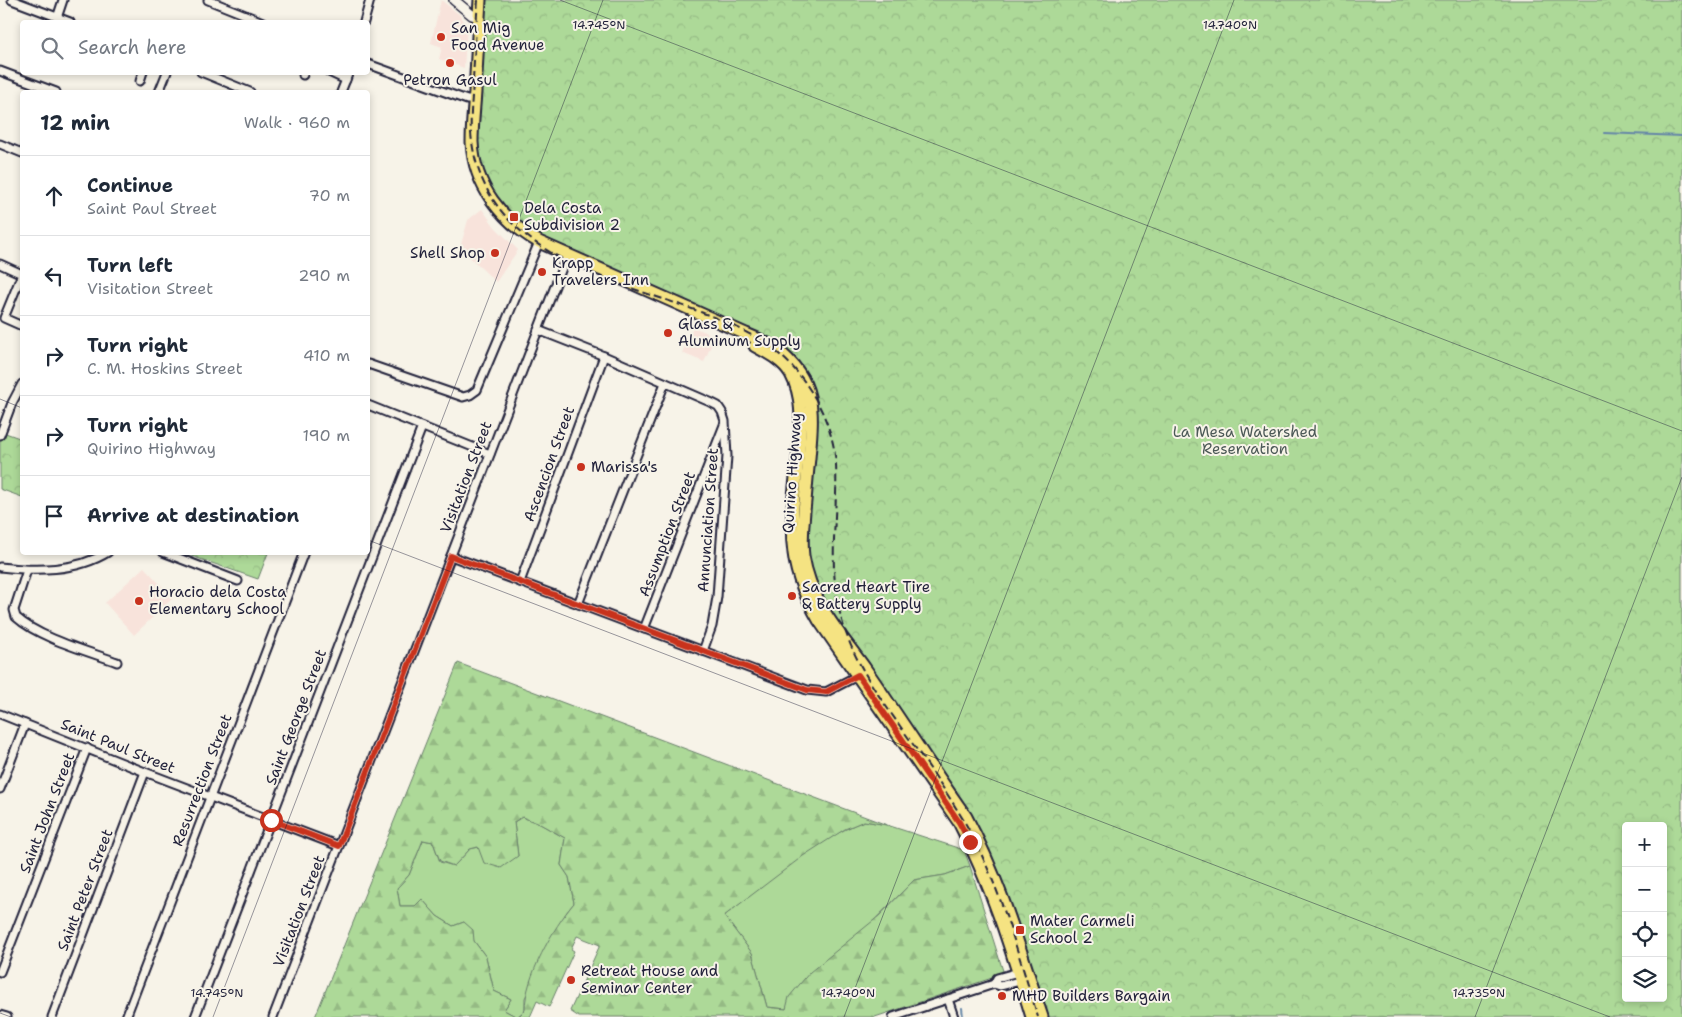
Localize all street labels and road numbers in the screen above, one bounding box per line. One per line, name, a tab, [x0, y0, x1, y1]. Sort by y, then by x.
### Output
street label: Ascencion Street	[519, 404, 579, 524]
street label: Quirino Highway	[778, 412, 806, 534]
street label: Visitation Street	[435, 418, 497, 536]
street label: Annunciation Street	[693, 447, 723, 593]
street label: Assumption Street	[634, 468, 700, 600]
street label: Saint George Street	[261, 646, 331, 788]
street label: Resurrection Street	[168, 711, 236, 849]
street label: Saint Paul Street	[58, 714, 178, 778]
street label: Saint John Street	[15, 750, 79, 876]
street label: Saint Peter Street	[53, 826, 117, 954]
street label: Visitation Street	[268, 852, 330, 970]

